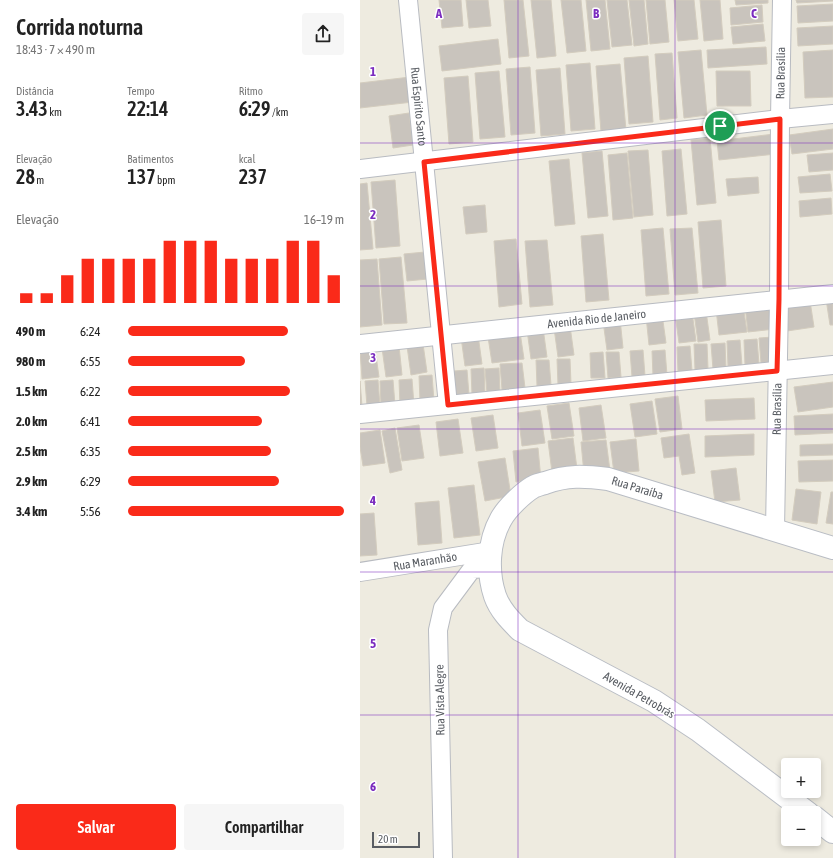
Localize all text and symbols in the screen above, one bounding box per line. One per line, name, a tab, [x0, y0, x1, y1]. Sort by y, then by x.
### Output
text: A	[435, 6, 443, 21]
text: B	[593, 6, 600, 21]
text: C	[751, 6, 757, 21]
button: share	[302, 13, 344, 55]
text: Corrida noturna	[16, 14, 143, 40]
text: 18:43 · 7 × 490 m	[16, 42, 95, 57]
street label: Rua Brasília	[773, 47, 788, 99]
text: 1	[370, 64, 376, 79]
street label: Rua Espírito Santo	[408, 66, 429, 147]
text: Distância	[16, 85, 54, 97]
text: Tempo	[127, 85, 155, 97]
text: Ritmo	[239, 85, 263, 97]
text: 3.43	[16, 97, 48, 120]
text: 22:14	[127, 97, 169, 120]
text: 6:29	[239, 97, 270, 120]
text: km	[48, 106, 62, 118]
text: /km	[270, 106, 288, 118]
pin	[703, 109, 737, 143]
icon: arrive	[709, 115, 731, 137]
text: Elevação	[16, 153, 52, 165]
text: Batimentos	[127, 153, 174, 165]
text: kcal	[239, 153, 255, 165]
text: 28	[16, 165, 35, 188]
text: 137	[127, 165, 156, 188]
text: 237	[239, 165, 267, 188]
text: m	[35, 174, 44, 186]
text: bpm	[156, 174, 175, 186]
text: 2	[370, 207, 376, 222]
text: Elevação	[16, 212, 59, 227]
text: 16–19 m	[304, 212, 344, 227]
street label: Avenida Rio de Janeiro	[547, 307, 647, 331]
text: 490 m	[16, 324, 45, 339]
text: 6:24	[80, 324, 101, 339]
text: 3	[370, 350, 376, 365]
text: 980 m	[16, 354, 45, 369]
text: 6:55	[80, 354, 101, 369]
street label: Rua Brasília	[770, 383, 785, 435]
text: 1.5 km	[16, 384, 47, 399]
text: 6:22	[80, 384, 101, 399]
text: 2.0 km	[16, 414, 47, 429]
text: 6:41	[80, 414, 101, 429]
text: 2.5 km	[16, 444, 47, 459]
text: 6:35	[80, 444, 101, 459]
text: 2.9 km	[16, 474, 47, 489]
text: 6:29	[80, 474, 101, 489]
street label: Rua Paraíba	[610, 474, 665, 503]
text: 4	[369, 493, 376, 508]
text: 3.4 km	[16, 504, 47, 519]
text: 5:56	[80, 504, 101, 519]
street label: Rua Maranhão	[392, 549, 458, 574]
text: 5	[370, 636, 376, 651]
street label: Rua Vista Alegre	[432, 664, 448, 736]
street label: Avenida Petrobrás	[601, 669, 677, 721]
map controls	[781, 758, 821, 846]
button: +	[781, 758, 821, 798]
text: 6	[370, 779, 376, 794]
button: Salvar	[16, 804, 176, 850]
button: Compartilhar	[184, 804, 344, 850]
button: −	[781, 806, 821, 846]
scale bar	[372, 830, 420, 849]
text: 20 m	[378, 833, 398, 845]

